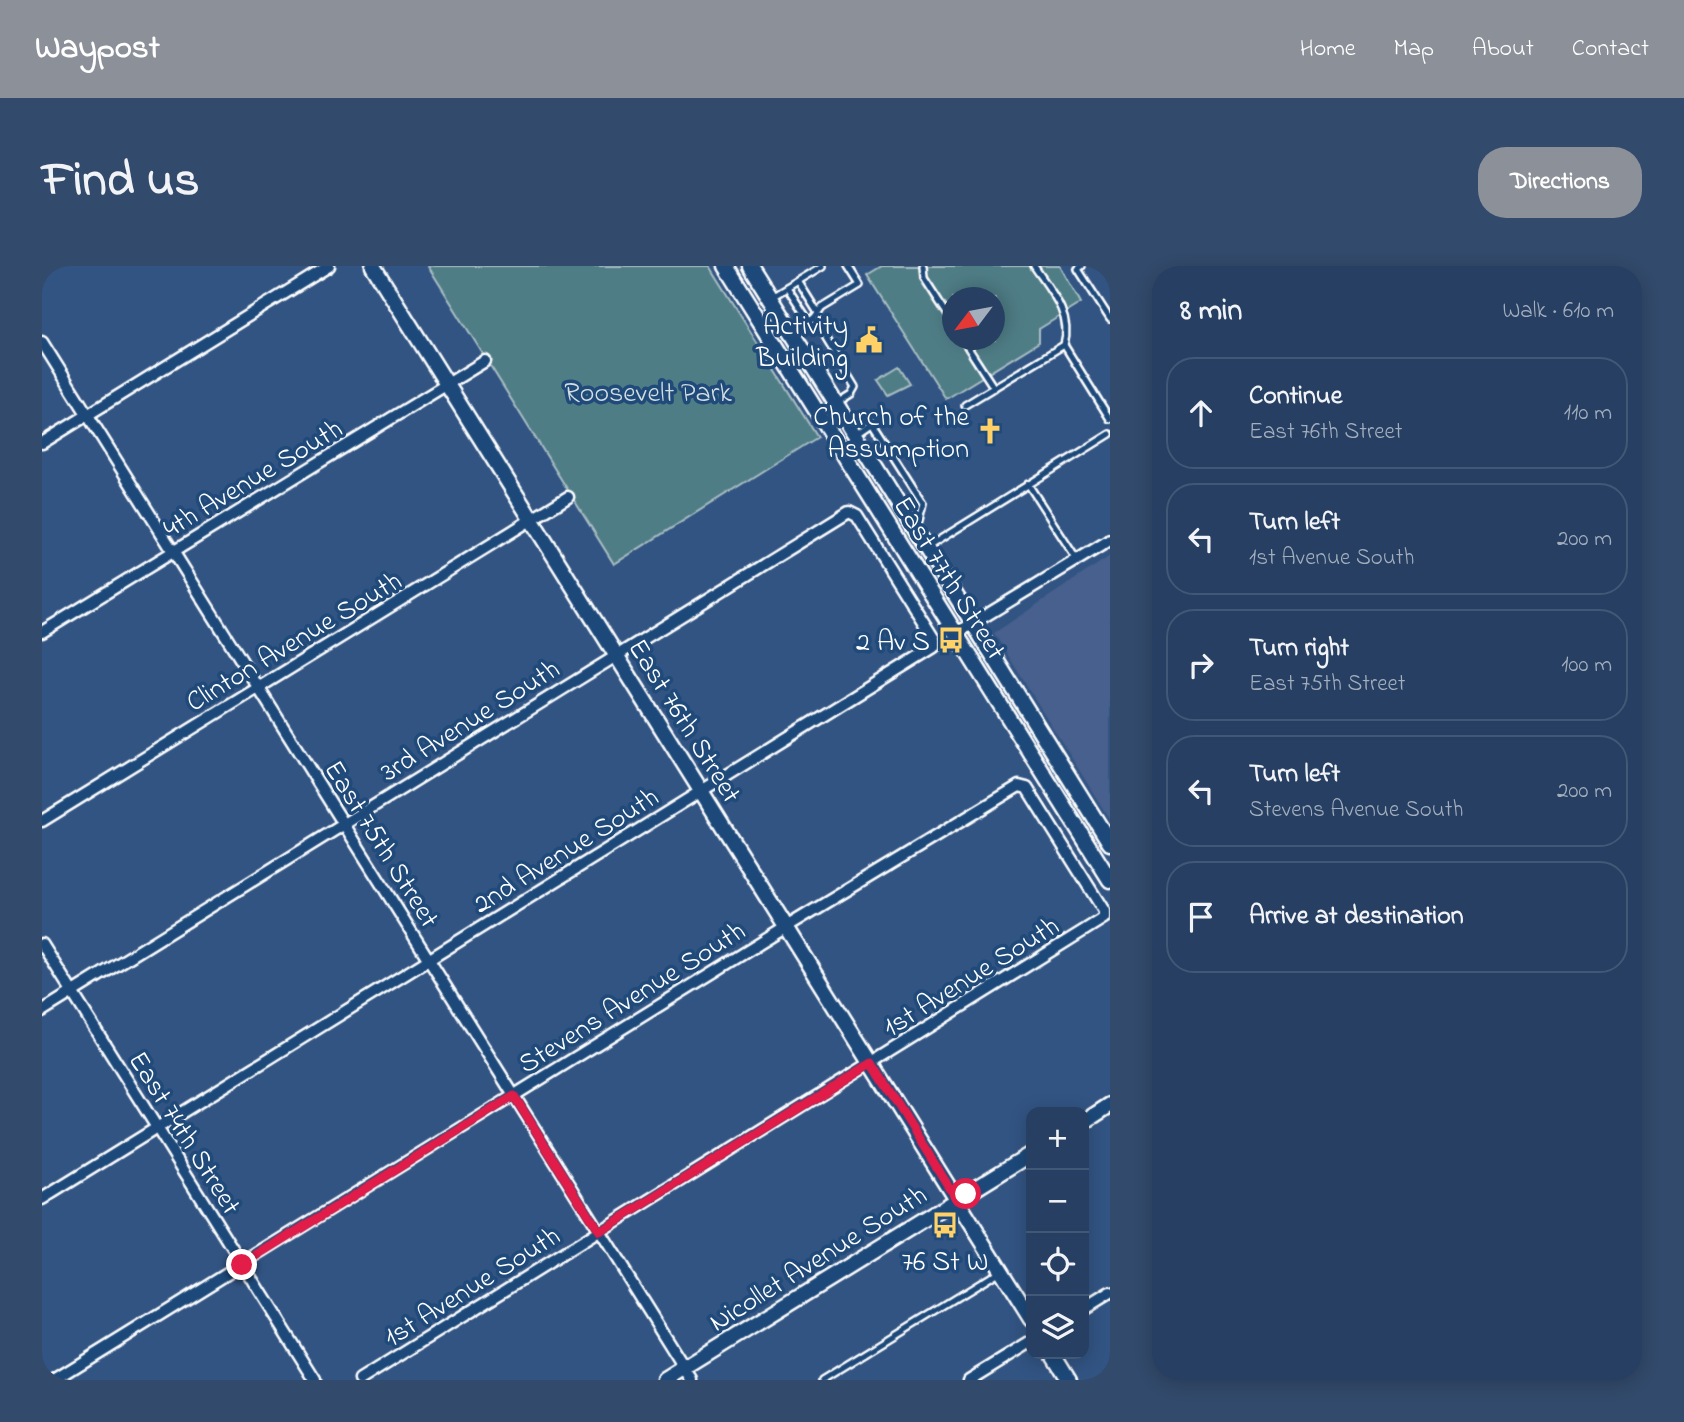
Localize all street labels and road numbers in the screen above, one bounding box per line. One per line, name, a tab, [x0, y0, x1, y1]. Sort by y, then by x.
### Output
street label: 4th Avenue South	[156, 410, 351, 550]
street label: East 77th Street	[881, 489, 1015, 669]
street label: Clinton Avenue South	[179, 562, 411, 724]
street label: East 76th Street	[616, 632, 750, 812]
street label: 3rd Avenue South	[373, 650, 569, 794]
street label: East 75th Street	[312, 753, 448, 937]
street label: 2nd Avenue South	[466, 778, 668, 926]
street label: 1st Avenue South	[876, 907, 1068, 1049]
street label: Stevens Avenue South	[511, 912, 754, 1086]
street label: East 74th Street	[116, 1044, 250, 1224]
street label: Nicollet Avenue South	[702, 1176, 936, 1344]
street label: 1st Avenue South	[377, 1217, 569, 1359]

